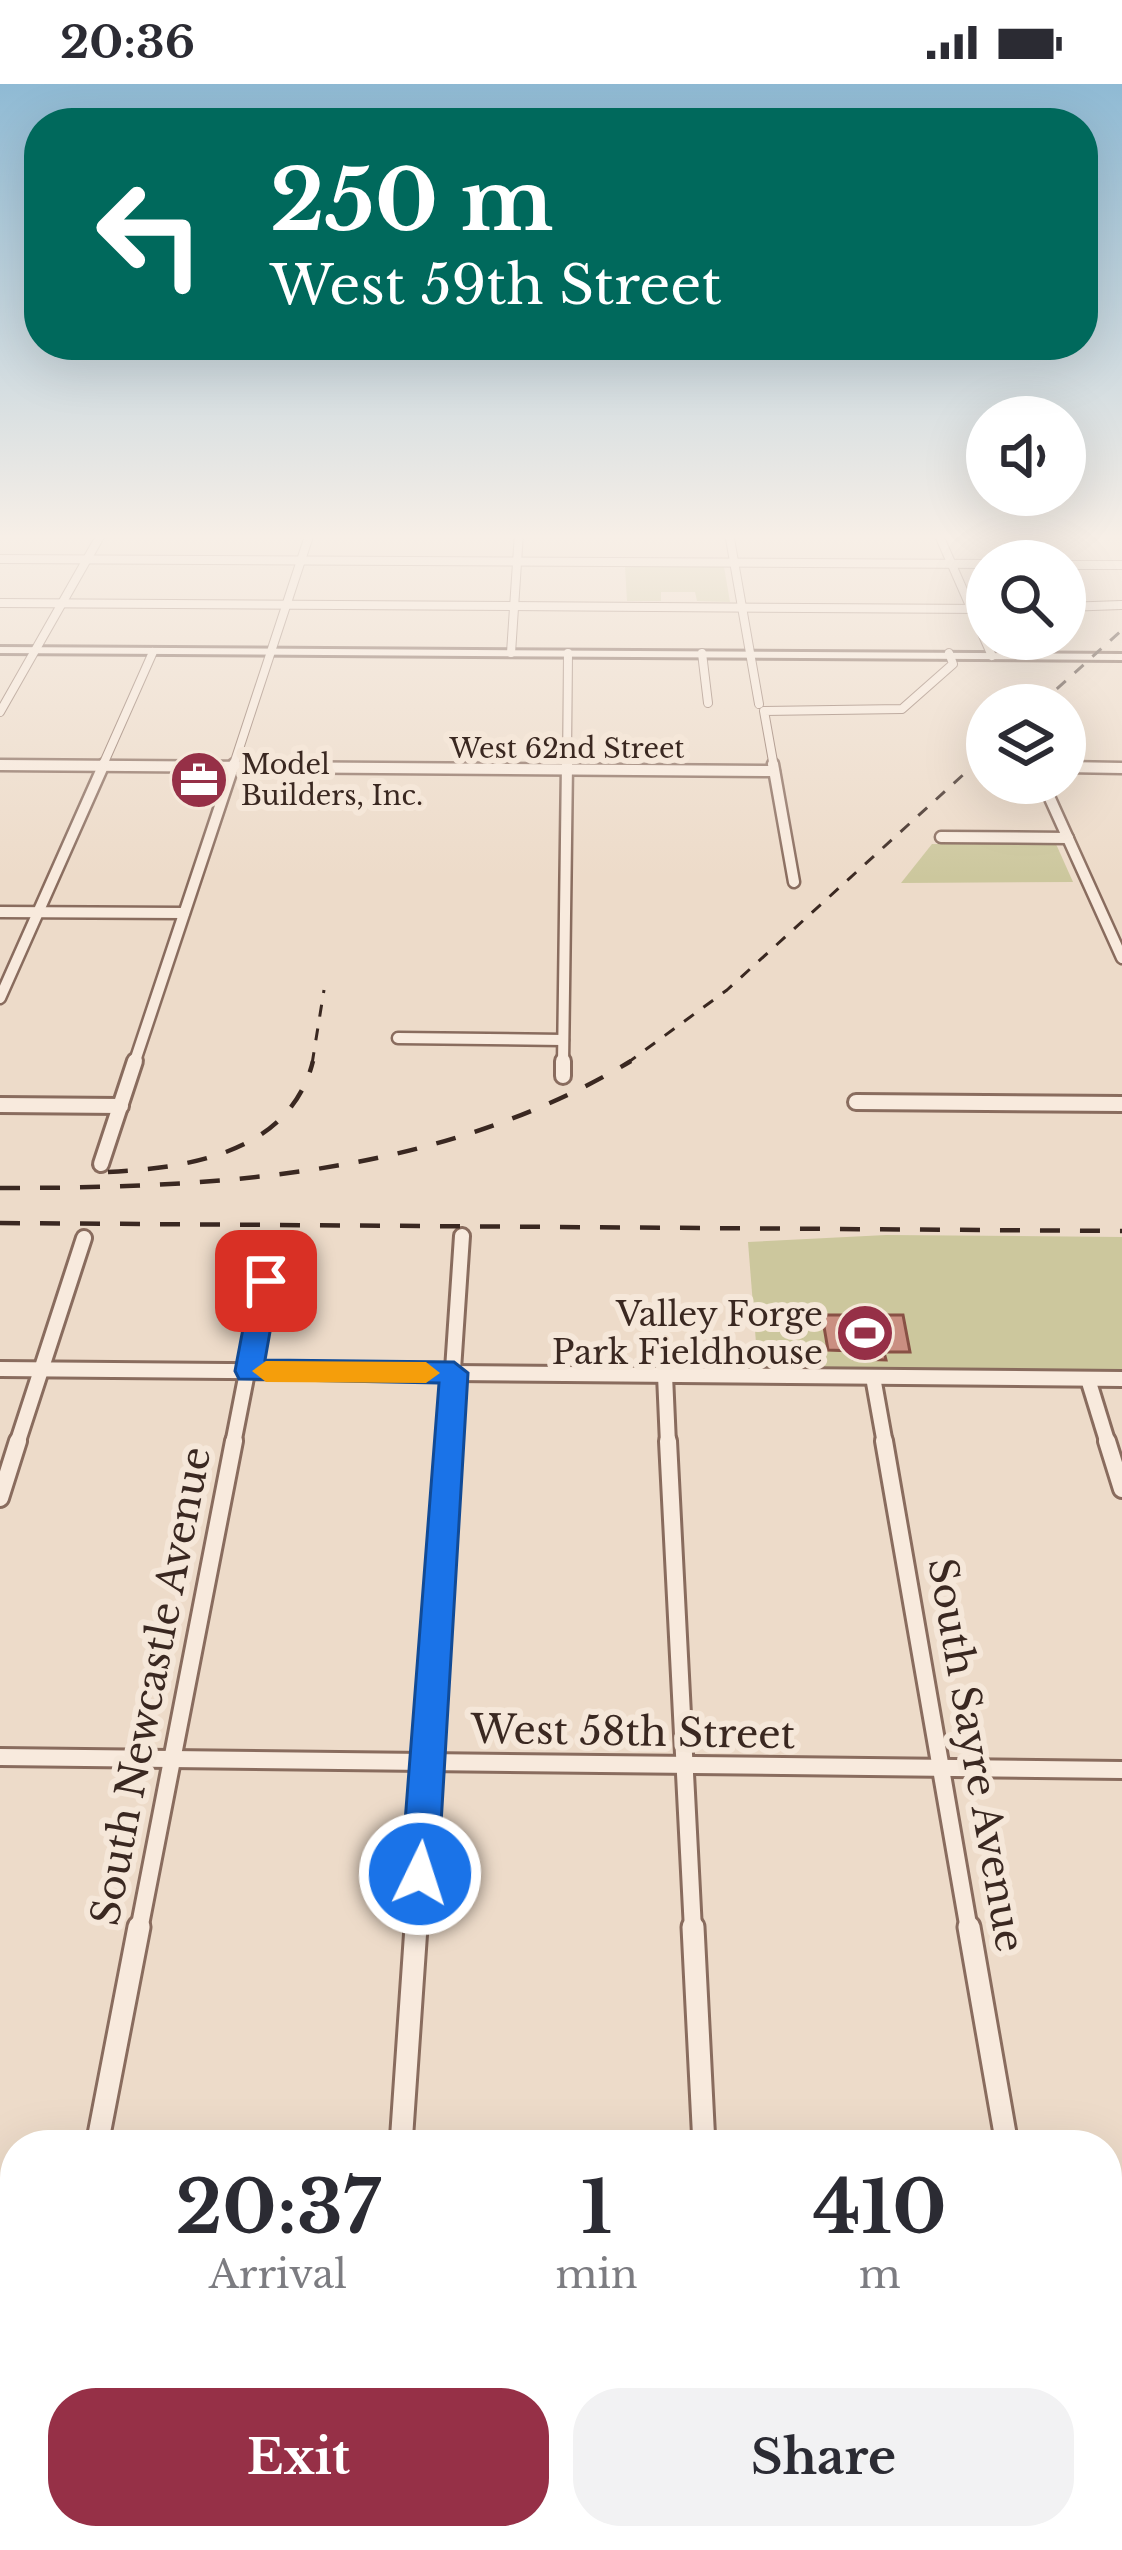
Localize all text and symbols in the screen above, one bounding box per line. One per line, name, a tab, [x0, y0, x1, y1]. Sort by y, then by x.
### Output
text: 20:36	[60, 14, 195, 70]
text: 250 m	[270, 149, 553, 253]
icon: left	[72, 156, 228, 312]
text: West 59th Street	[270, 252, 722, 319]
map controls	[966, 396, 1086, 804]
button: sound	[966, 396, 1086, 516]
button: search	[966, 540, 1086, 660]
button: layers	[966, 684, 1086, 804]
street label: West 62nd Street	[448, 732, 685, 765]
place label: Model Builders, Inc.	[241, 748, 423, 812]
office icon: Model Builders, Inc.	[168, 749, 230, 811]
pin	[215, 1230, 317, 1332]
icon: arrive	[233, 1248, 299, 1314]
place label: Valley Forge Park Fieldhouse	[552, 1294, 823, 1373]
sports icon: Valley Forge Park Fieldhouse	[834, 1302, 896, 1364]
street label: South Newcastle Avenue	[81, 1443, 221, 1929]
street label: South Sayre Avenue	[917, 1554, 1035, 1956]
street label: West 58th Street	[469, 1705, 796, 1759]
position arrow	[357, 1811, 483, 1937]
text: 20:37	[175, 2163, 380, 2252]
text: 1	[581, 2163, 612, 2252]
text: 410	[813, 2163, 947, 2252]
text: Arrival	[209, 2250, 347, 2299]
text: min	[556, 2250, 638, 2299]
text: m	[859, 2250, 901, 2299]
button: Exit	[48, 2388, 549, 2526]
button: Share	[573, 2388, 1074, 2526]

